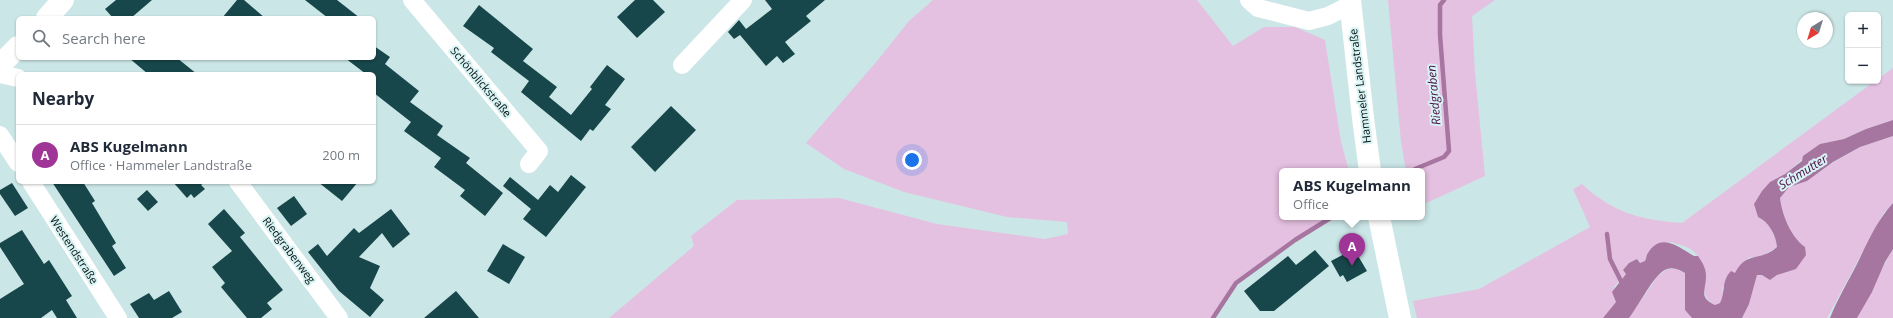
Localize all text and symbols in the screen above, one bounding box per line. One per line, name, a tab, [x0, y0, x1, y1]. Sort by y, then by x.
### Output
north arrow	[1797, 12, 1833, 48]
map controls	[1845, 12, 1881, 84]
button: +	[1845, 12, 1881, 48]
search box	[16, 16, 376, 60]
icon: search	[30, 27, 52, 49]
text: Search here	[62, 28, 146, 48]
street label: Hammeler Landstraße	[1345, 28, 1374, 144]
street label: Schönblickstraße	[448, 43, 515, 120]
button: −	[1845, 48, 1881, 84]
water label: Riedgraben	[1422, 64, 1445, 126]
text: Nearby	[32, 87, 94, 110]
text: ABS Kugelmann	[70, 136, 188, 156]
text: A	[41, 146, 49, 164]
text: 200 m	[322, 146, 360, 164]
water label: Schmutter	[1775, 149, 1831, 193]
your location	[902, 150, 922, 170]
text: Office · Hammeler Landstraße	[70, 156, 252, 174]
popup	[1279, 168, 1425, 220]
text: ABS Kugelmann	[1293, 175, 1411, 195]
text: Office	[1293, 195, 1329, 213]
street label: Westendstraße	[47, 213, 102, 287]
street label: Riedgrabenweg	[260, 213, 319, 286]
pin: A	[1339, 233, 1365, 266]

